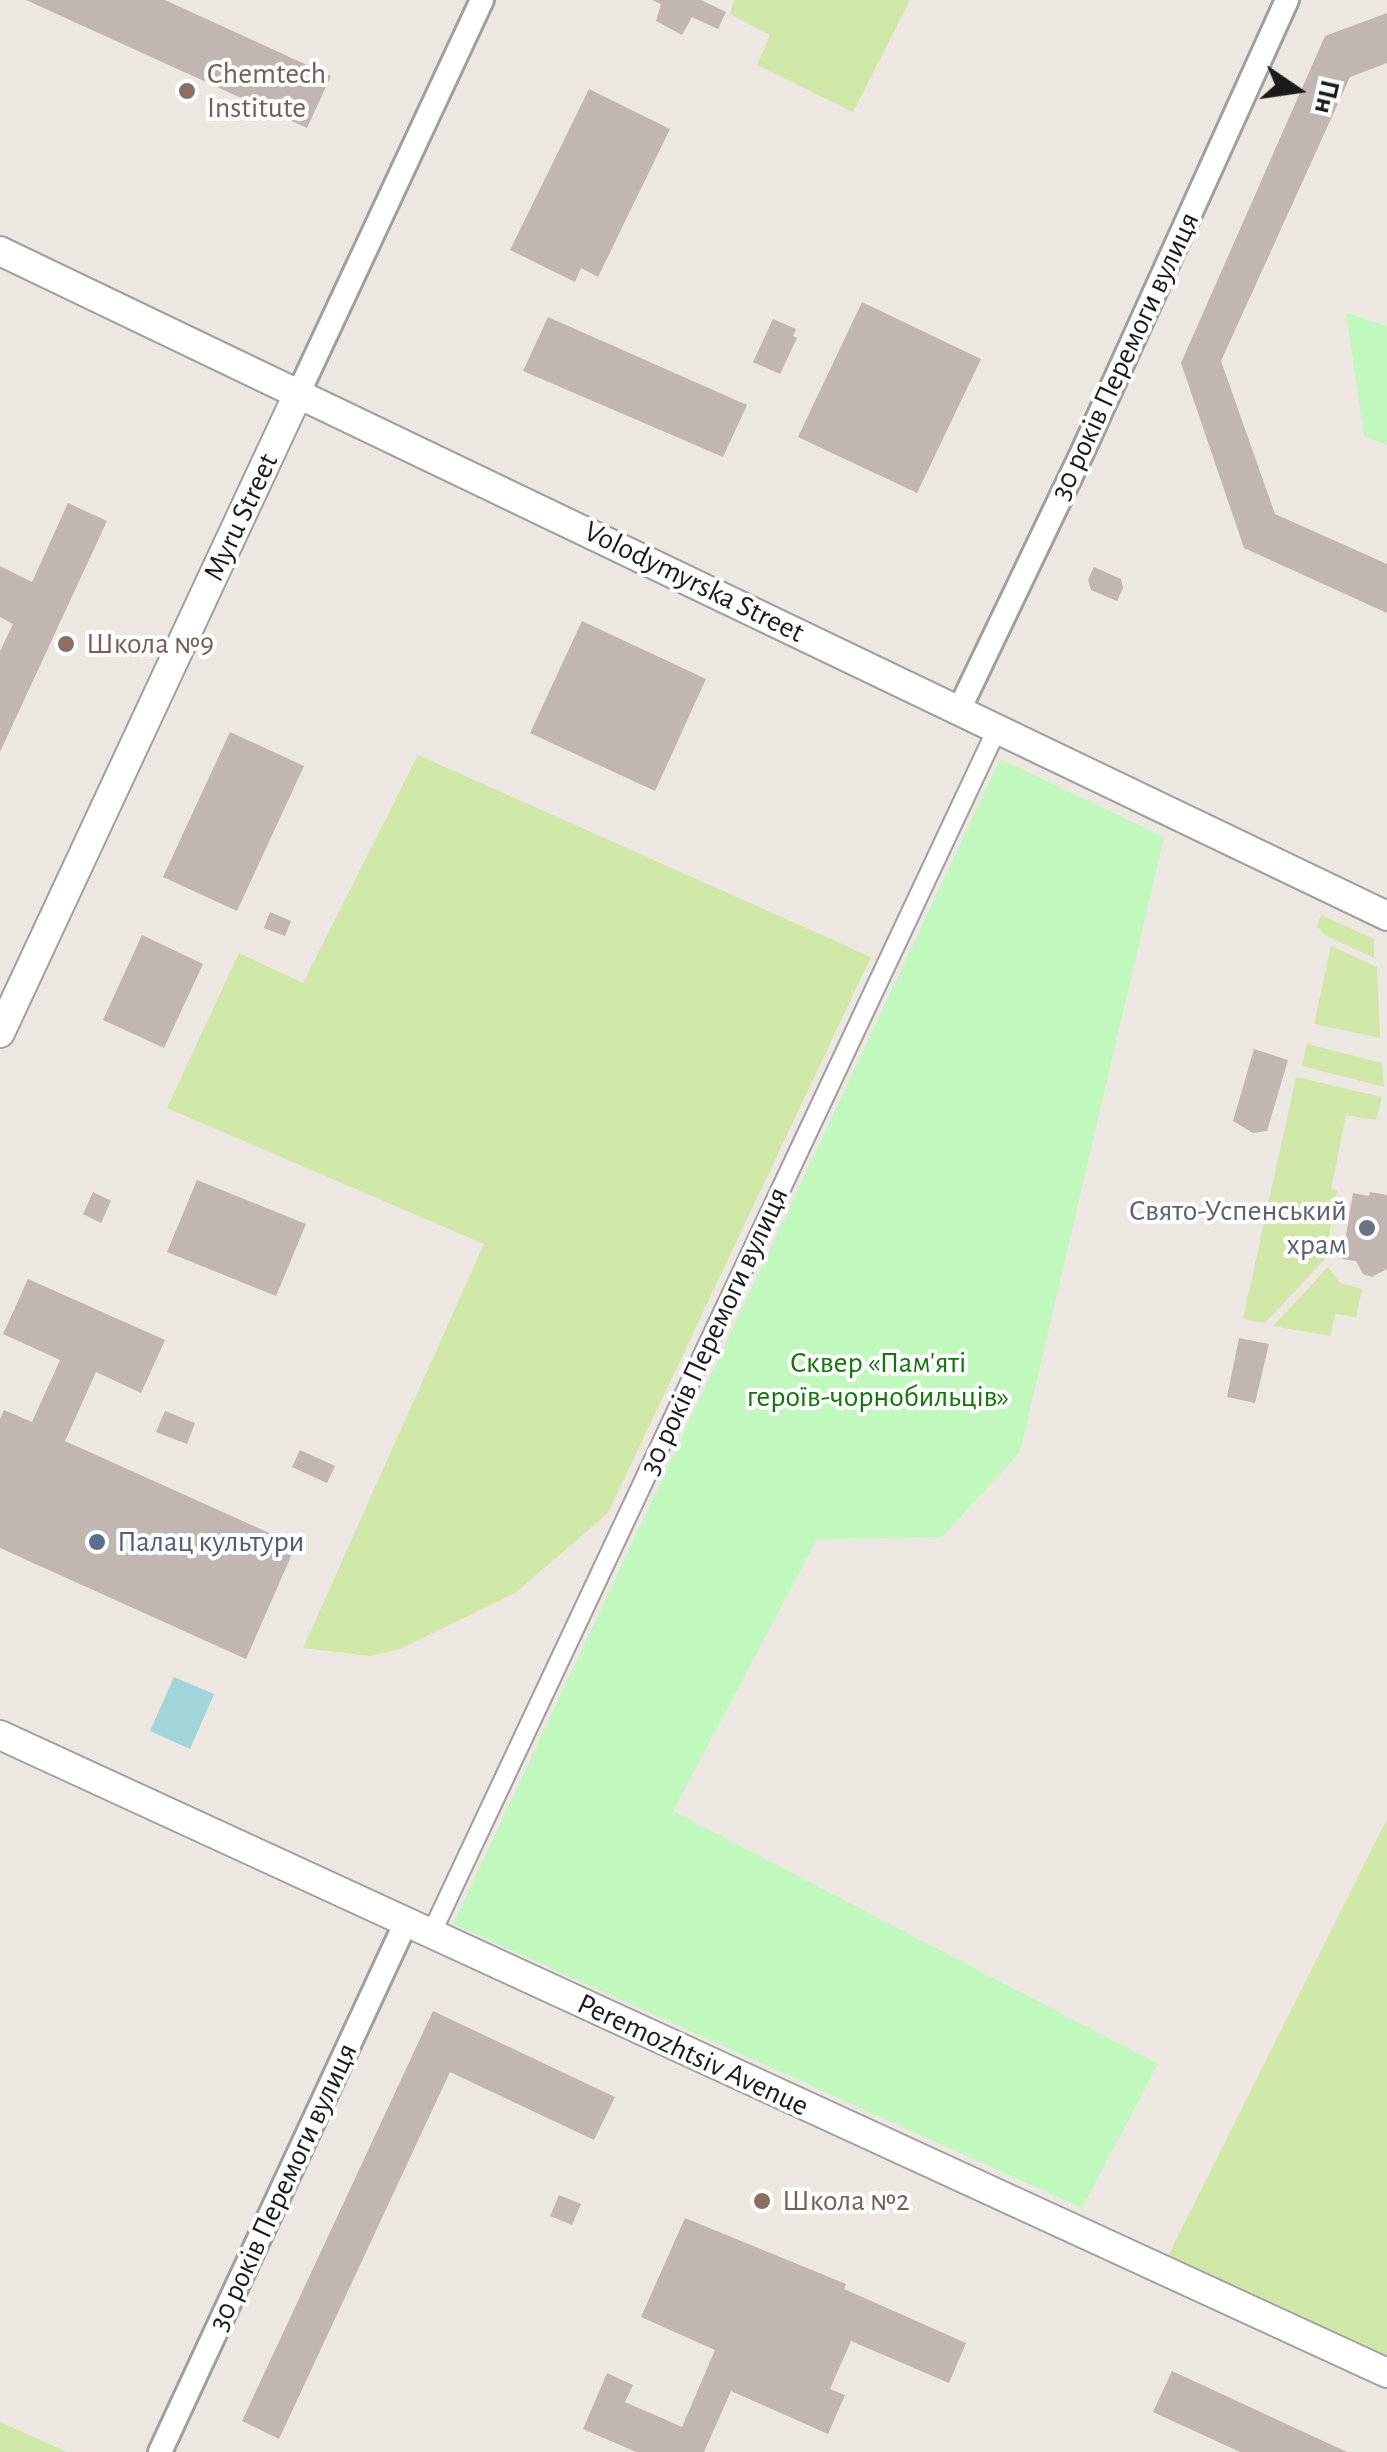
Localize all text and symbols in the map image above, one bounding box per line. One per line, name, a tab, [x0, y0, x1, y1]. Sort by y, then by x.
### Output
north arrow	[1247, 40, 1347, 140]
place label: Chemtech Institute	[207, 56, 326, 126]
text: Пн	[1309, 77, 1344, 117]
marker: Chemtech Institute	[176, 80, 198, 102]
street label: 30 років Перемоги вулиця	[1042, 206, 1208, 506]
street label: Myru Street	[196, 448, 286, 586]
street label: Volodymyrska Street	[578, 513, 810, 651]
place label: Школа №9	[86, 626, 214, 662]
marker: Школа №9	[55, 633, 77, 655]
street label: 30 років Перемоги вулиця	[631, 1181, 797, 1481]
place label: Свято-Успенський храм	[1129, 1193, 1347, 1264]
marker: Свято-Успенський храм	[1356, 1217, 1378, 1239]
park label: Сквер «Пам'яті героїв-чорнобильців»	[747, 1345, 1009, 1416]
place label: Палац культури	[117, 1524, 304, 1560]
marker: Палац культури	[86, 1531, 108, 1553]
street label: Peremozhtsiv Avenue	[572, 1986, 814, 2124]
street label: 30 років Перемоги вулиця	[200, 2037, 366, 2337]
place label: Школа №2	[782, 2183, 910, 2219]
marker: Школа №2	[751, 2190, 773, 2212]

